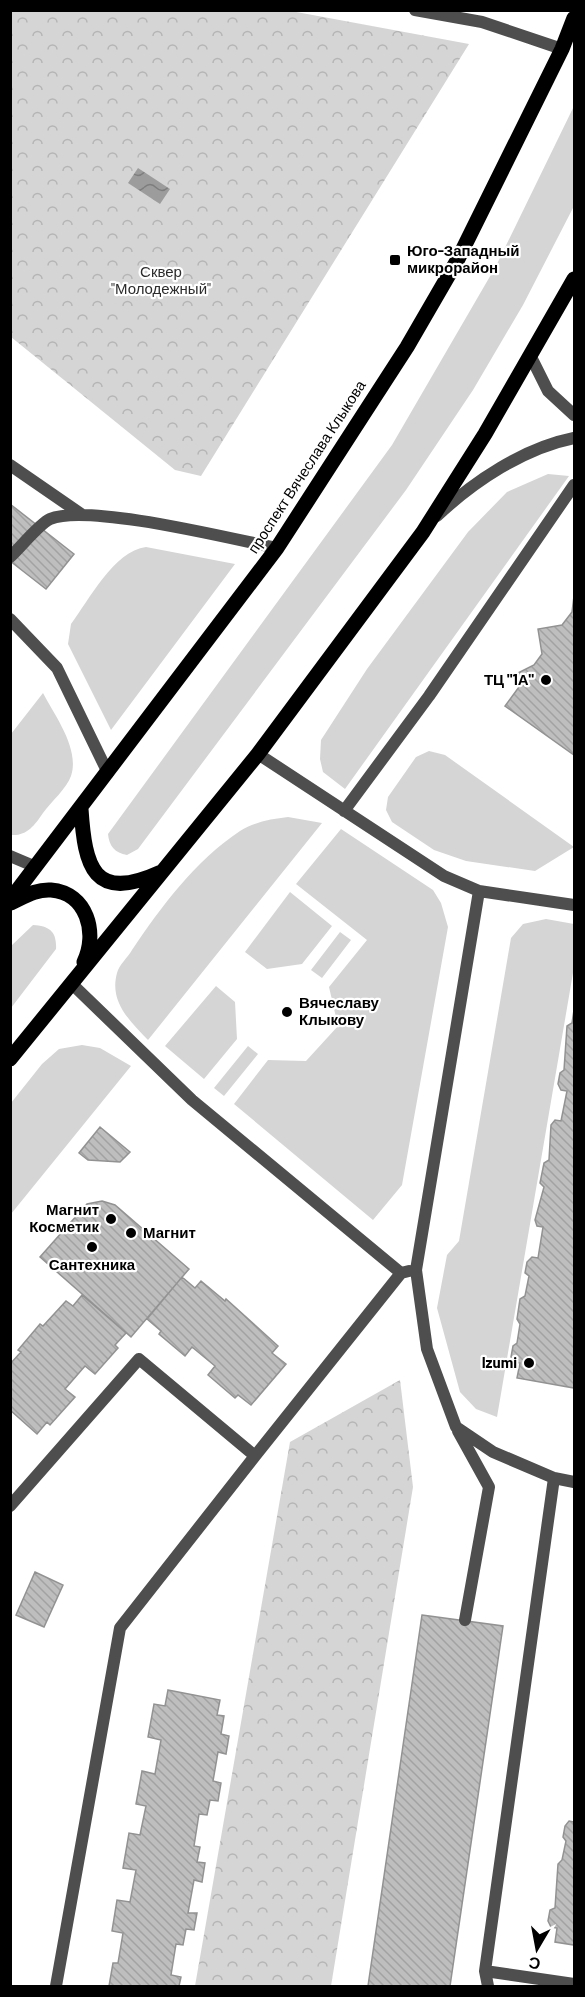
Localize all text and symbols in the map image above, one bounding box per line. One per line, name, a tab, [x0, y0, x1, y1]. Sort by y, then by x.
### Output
place label: Юго-Западный микрорайон	[407, 241, 520, 276]
marker: Юго-Западный микрорайон	[388, 253, 402, 267]
park label: Сквер "Молодежный"	[111, 262, 211, 297]
street label: проспект Вячеслава Клыкова	[243, 376, 369, 556]
place label: ТЦ "1А"	[484, 670, 535, 688]
marker: ТЦ "1А"	[539, 673, 553, 687]
place label: Вячеславу Клыкову	[299, 993, 379, 1028]
marker: Вячеславу Клыкову	[280, 1005, 294, 1019]
place label: Магнит Косметик	[29, 1200, 99, 1235]
marker: Магнит Косметик	[104, 1212, 118, 1226]
place label: Магнит	[143, 1223, 196, 1241]
marker: Магнит	[124, 1226, 138, 1240]
marker: Сантехника	[85, 1240, 99, 1254]
place label: Сантехника	[49, 1255, 136, 1273]
place label: Izumi	[482, 1353, 517, 1371]
marker: Izumi	[522, 1356, 536, 1370]
north arrow	[507, 1919, 567, 1979]
text: С	[527, 1954, 542, 1975]

